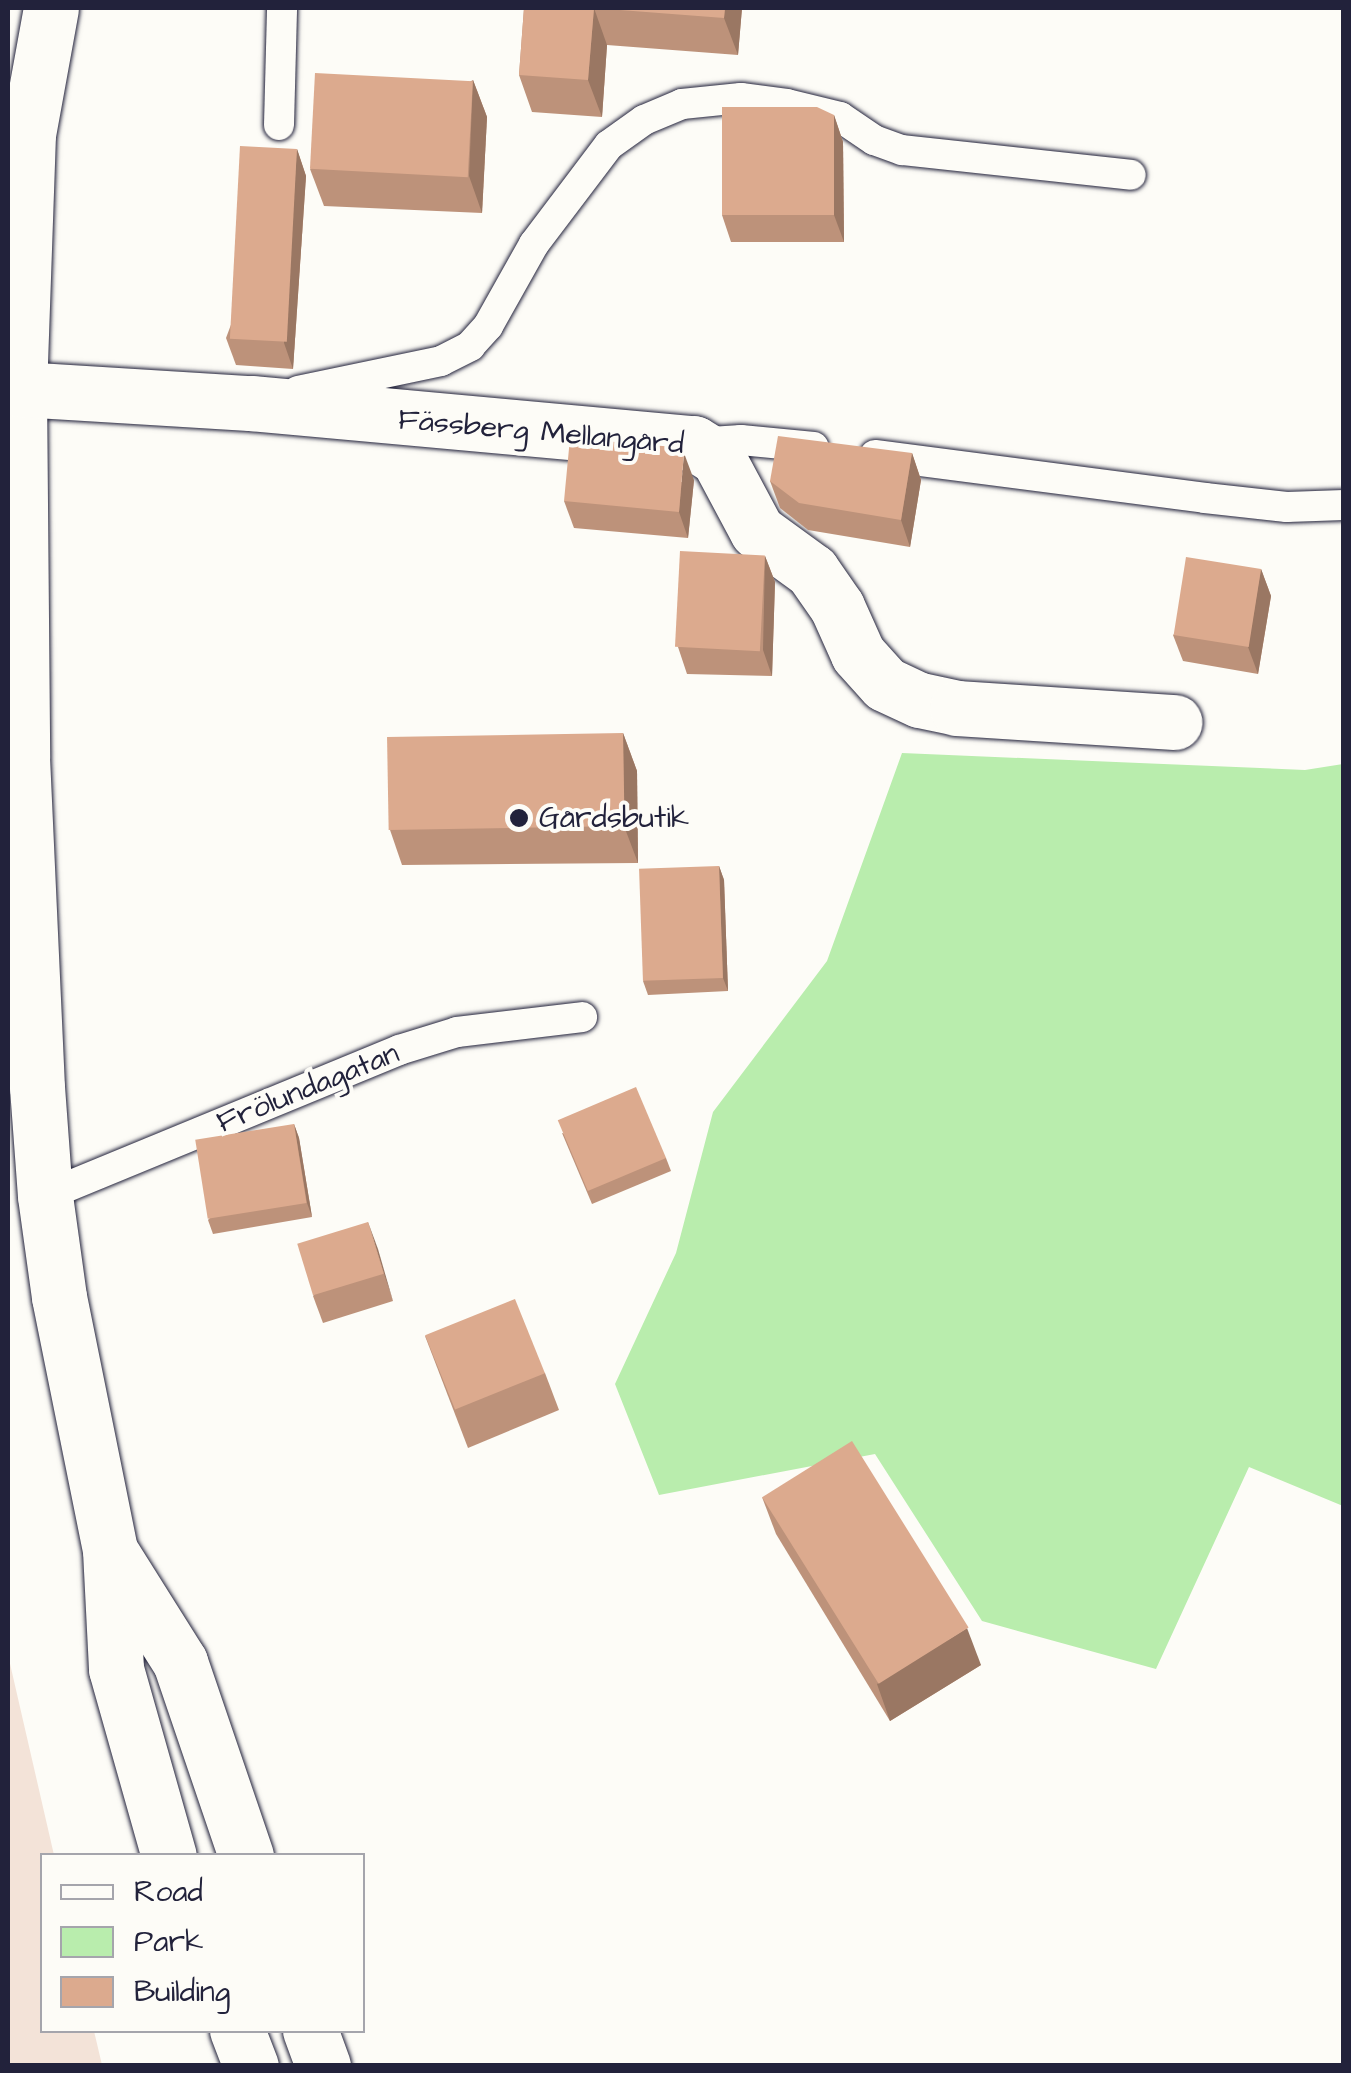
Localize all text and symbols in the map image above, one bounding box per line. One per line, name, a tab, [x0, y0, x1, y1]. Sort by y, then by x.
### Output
street label: Fässberg Mellangård	[397, 402, 685, 462]
place label: Gårdsbutik	[539, 800, 689, 836]
marker: Gårdsbutik	[508, 807, 530, 829]
street label: Frölundagatan	[212, 1035, 404, 1141]
legend	[40, 1853, 365, 2033]
text: Road	[134, 1871, 203, 1913]
text: Park	[134, 1921, 203, 1963]
text: Building	[134, 1971, 230, 2013]

